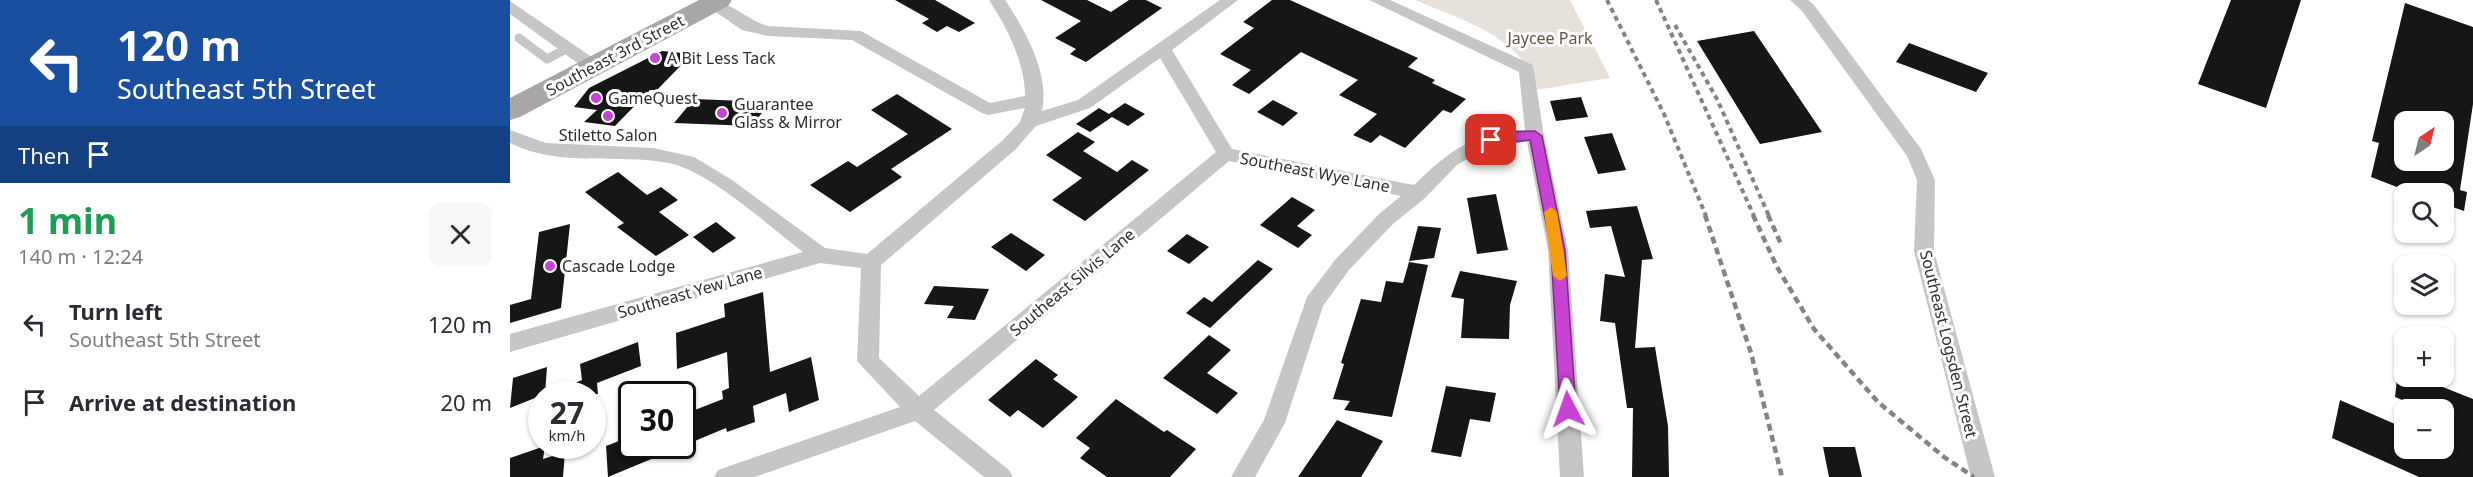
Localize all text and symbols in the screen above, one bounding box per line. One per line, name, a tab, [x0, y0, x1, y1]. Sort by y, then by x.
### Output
street label: Southeast 3rd Street	[542, 9, 688, 101]
text: 120 m	[117, 16, 241, 73]
icon: left	[18, 24, 96, 102]
park label: Jaycee Park	[1505, 27, 1593, 49]
place label: A Bit Less Tack	[667, 47, 776, 69]
marker: A Bit Less Tack	[648, 51, 662, 65]
text: Southeast 5th Street	[117, 70, 376, 107]
place label: GameQuest	[608, 87, 698, 109]
marker: GameQuest	[589, 91, 603, 105]
place label: Guarantee Glass & Mirror	[734, 93, 842, 133]
marker: Guarantee Glass & Mirror	[715, 106, 729, 120]
marker: Stiletto Salon	[601, 109, 615, 123]
north arrow	[2394, 111, 2454, 171]
map controls	[2394, 111, 2454, 459]
pin	[1465, 114, 1516, 165]
icon: arrive	[1474, 123, 1507, 156]
place label: Stiletto Salon	[559, 124, 657, 146]
icon: arrive	[82, 138, 115, 171]
text: Then	[18, 140, 70, 170]
street label: Southeast Wye Lane	[1238, 147, 1392, 197]
button: search	[2394, 183, 2454, 243]
text: 1 min	[18, 196, 117, 245]
button: close	[429, 203, 492, 266]
street label: Southeast Silvis Lane	[1005, 223, 1139, 341]
text: 140 m · 12:24	[18, 243, 143, 270]
street label: Southeast Logsden Street	[1915, 248, 1983, 440]
place label: Cascade Lodge	[562, 255, 675, 277]
button: layers	[2394, 255, 2454, 315]
marker: Cascade Lodge	[543, 259, 557, 273]
street label: Southeast Yew Lane	[615, 261, 765, 323]
text: Turn left	[69, 296, 163, 326]
icon: left	[18, 308, 51, 341]
text: 120 m	[428, 309, 492, 339]
text: Southeast 5th Street	[69, 326, 261, 353]
button: +	[2394, 327, 2454, 387]
position arrow	[1536, 377, 1600, 441]
speed limit sign: 30	[618, 381, 696, 459]
icon: arrive	[18, 386, 51, 419]
text: Arrive at destination	[69, 387, 296, 417]
text: 20 m	[441, 387, 492, 417]
text: 27	[550, 392, 584, 433]
button: −	[2394, 399, 2454, 459]
text: km/h	[549, 425, 585, 445]

